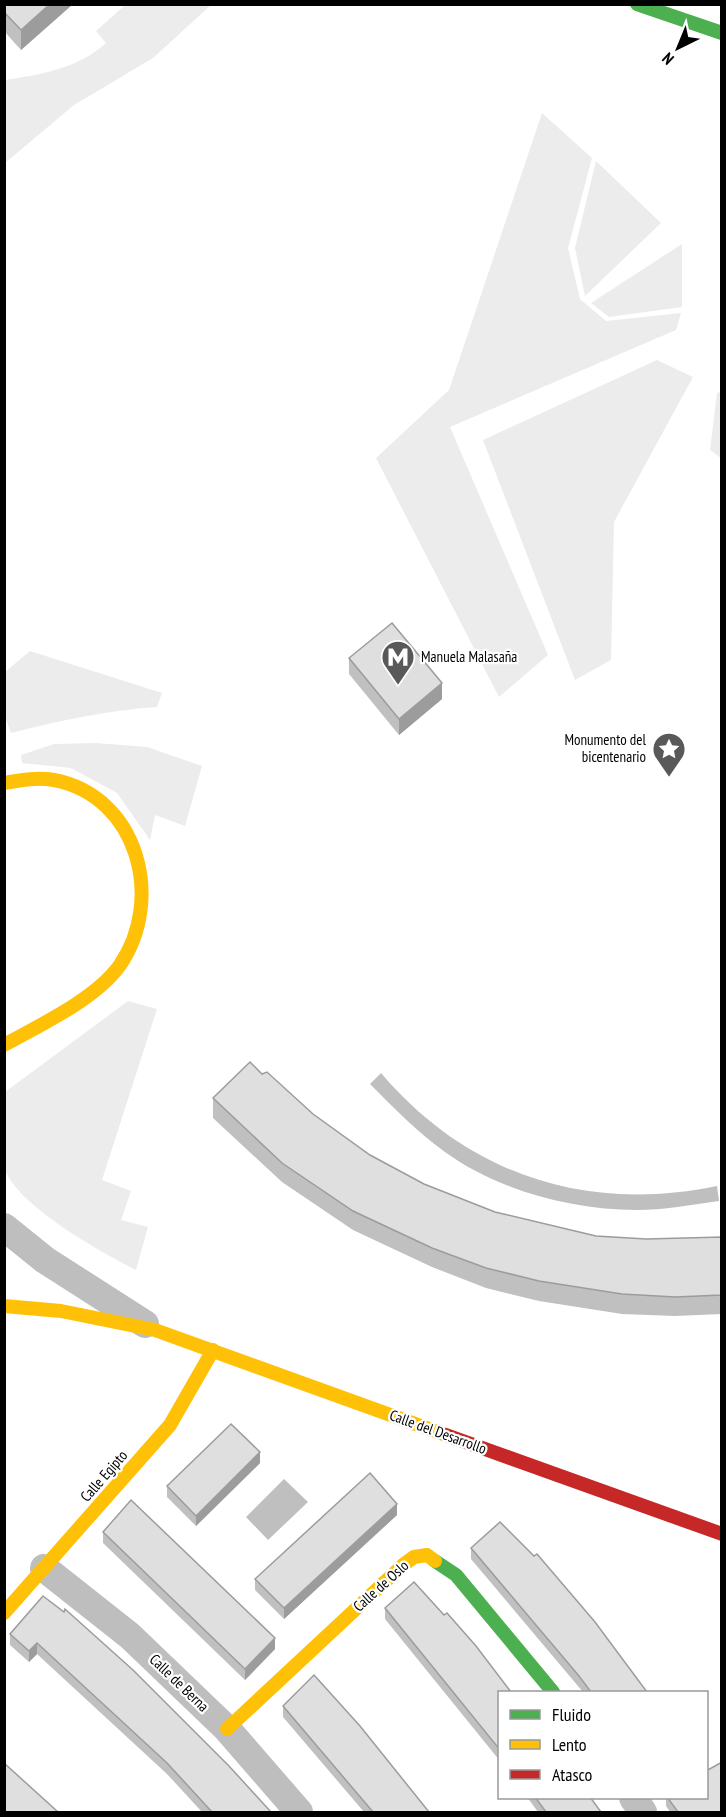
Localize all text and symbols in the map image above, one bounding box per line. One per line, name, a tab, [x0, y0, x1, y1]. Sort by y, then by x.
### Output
north arrow	[648, 18, 708, 78]
text: N	[658, 49, 678, 69]
metro station icon: Manuela Malasaña	[380, 639, 416, 686]
place label: Manuela Malasaña	[421, 647, 517, 666]
place label: Monumento del bicentenario	[564, 730, 646, 766]
place icon: Monumento del bicentenario	[651, 731, 687, 778]
street label: Calle del Desarrollo	[387, 1405, 489, 1458]
street label: Calle Egipto	[76, 1446, 131, 1505]
street label: Calle de Oslo	[349, 1556, 412, 1616]
street label: Calle de Berna	[146, 1650, 213, 1715]
legend	[498, 1691, 708, 1799]
text: Fluido	[552, 1703, 591, 1726]
text: Lento	[552, 1733, 587, 1756]
text: Atasco	[552, 1763, 593, 1786]

